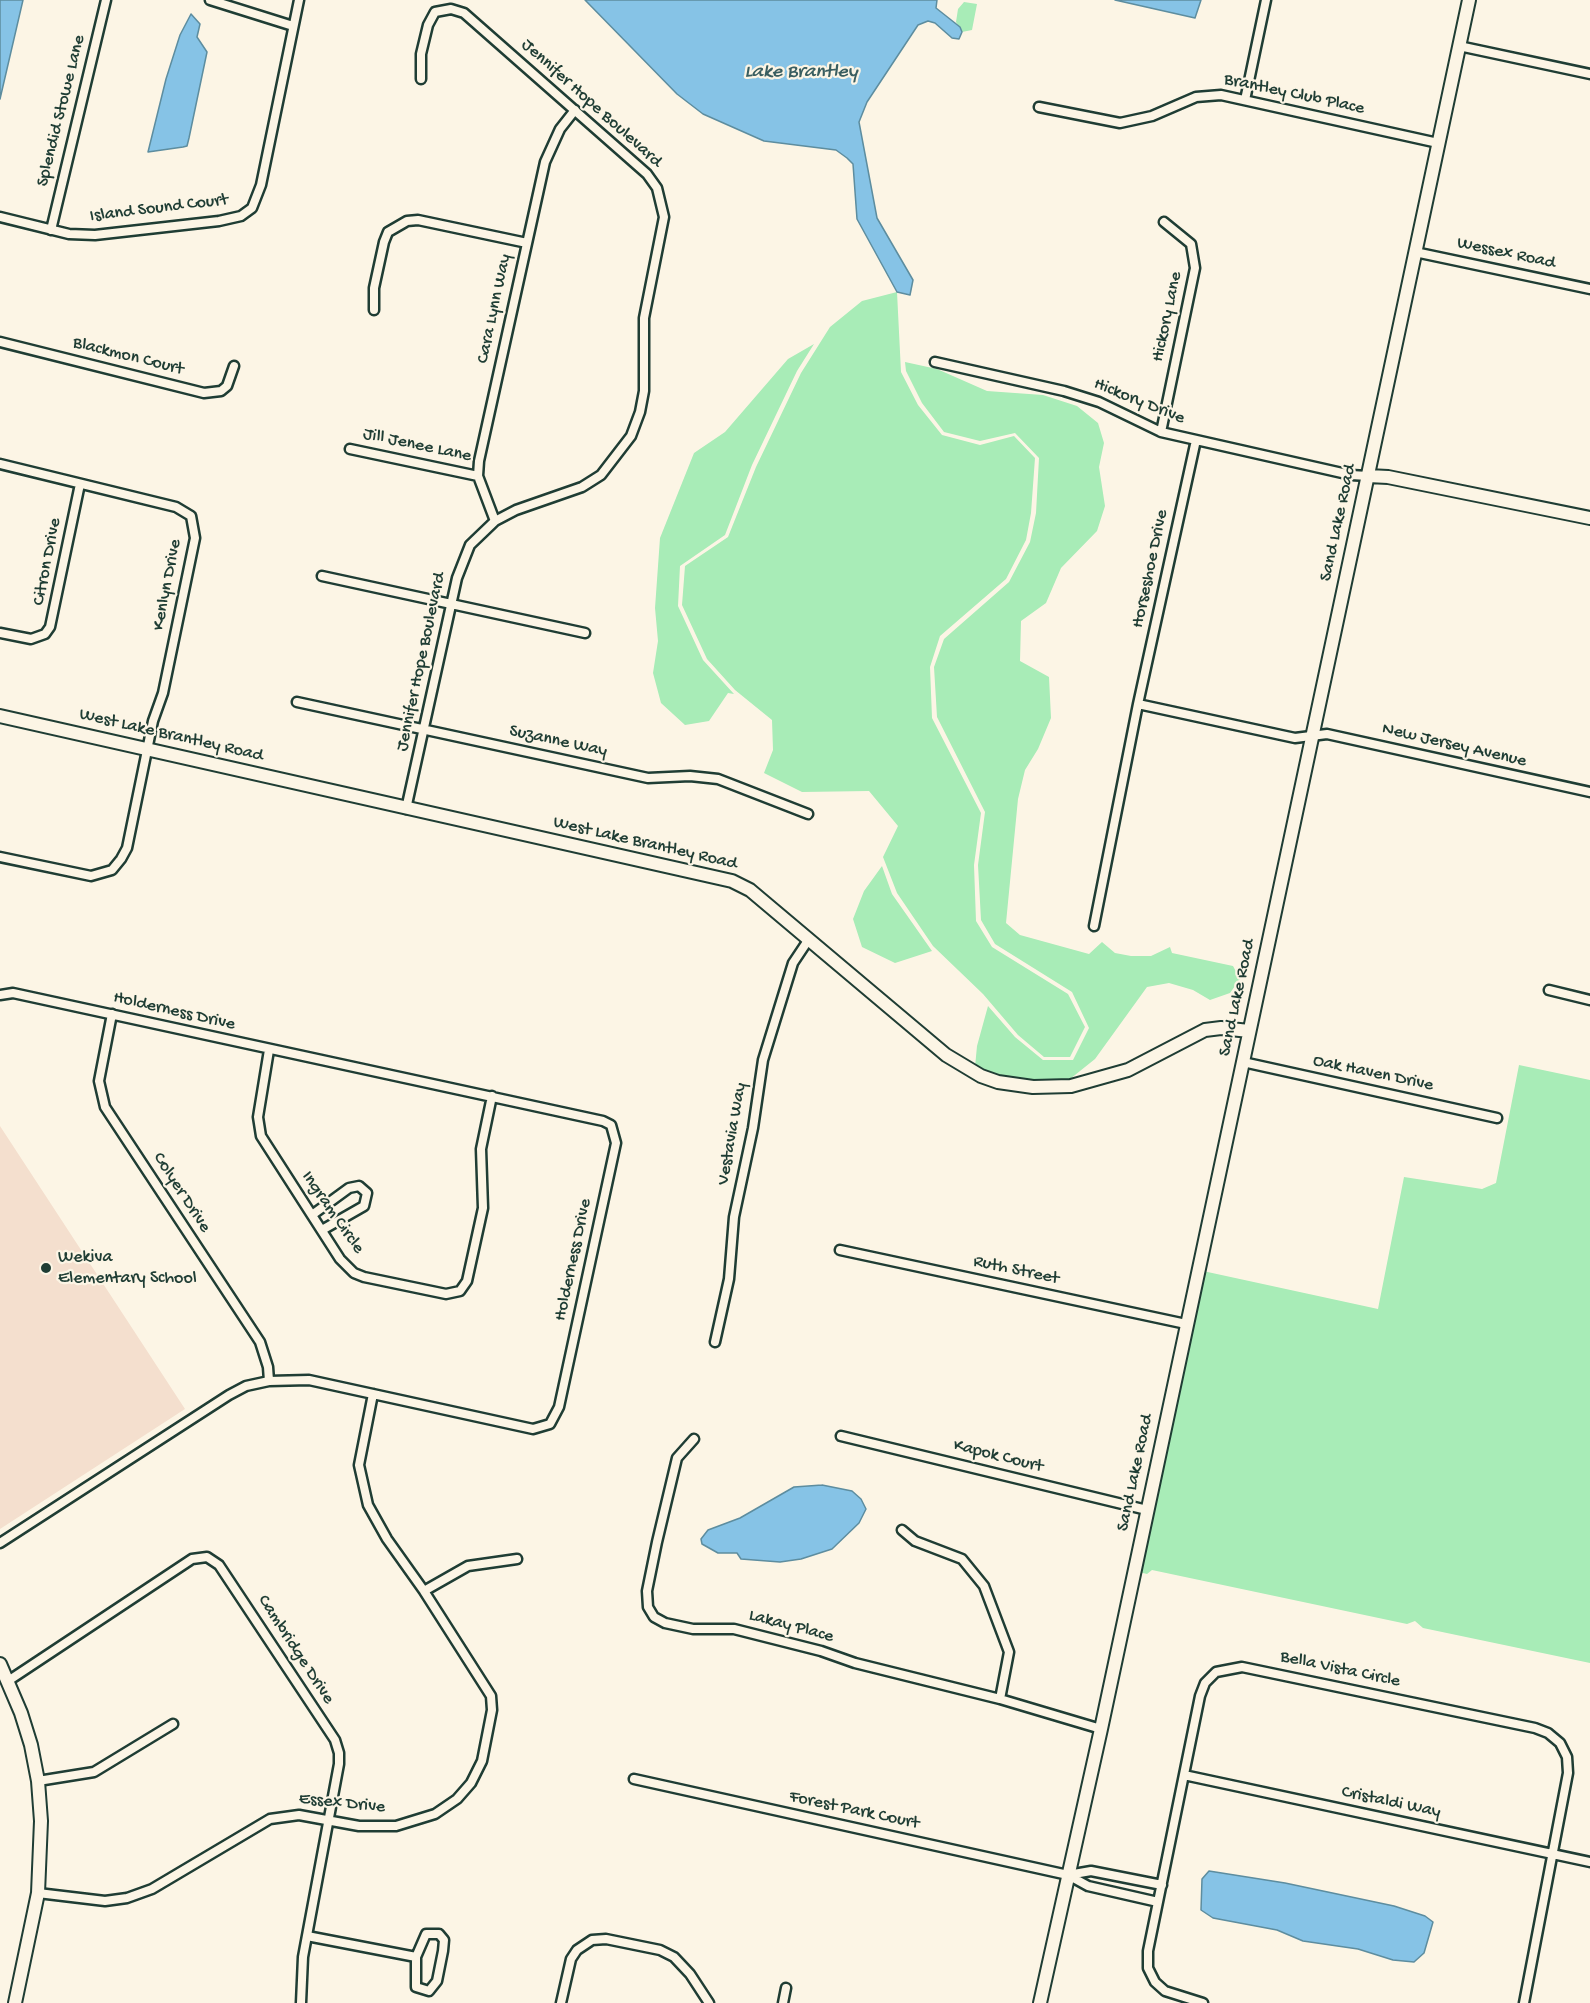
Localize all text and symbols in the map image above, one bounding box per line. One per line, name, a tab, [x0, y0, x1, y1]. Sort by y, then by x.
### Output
street label: Splendid Stowe Lane	[33, 33, 91, 189]
street label: Jennifer Hope Boulevard	[516, 35, 666, 173]
water label: Lake Brantley	[744, 61, 858, 85]
street label: Brantley Club Place	[1222, 70, 1366, 120]
street label: Island Sound Court	[89, 190, 229, 228]
street label: Wessex Road	[1455, 233, 1557, 275]
street label: Cara Lynn Way	[473, 252, 517, 366]
street label: Hickory Lane	[1148, 270, 1188, 364]
street label: Blackmon Court	[70, 333, 186, 381]
street label: Hickory Drive	[1090, 374, 1188, 430]
street label: Jill Jenee Lane	[361, 424, 473, 468]
street label: Sand Lake Road	[1316, 462, 1362, 584]
street label: Horseshoe Drive	[1128, 508, 1174, 630]
street label: Citron Drive	[29, 516, 67, 608]
street label: Kenlyn Drive	[149, 537, 187, 633]
street label: Jennifer Hope Boulevard	[392, 571, 452, 753]
street label: West Lake Brantley Road	[77, 704, 265, 768]
street label: New Jersey Avenue	[1380, 719, 1528, 773]
street label: Suzanne Way	[507, 721, 609, 763]
street label: West Lake Brantley Road	[551, 812, 739, 876]
street label: Sand Lake Road	[1215, 937, 1261, 1059]
street label: Holderness Drive	[111, 987, 237, 1037]
street label: Oak Haven Drive	[1311, 1051, 1435, 1097]
street label: Vestavia Way	[713, 1081, 753, 1187]
street label: Colyer Drive	[147, 1149, 215, 1237]
street label: Ingram Circle	[296, 1168, 368, 1258]
street label: Holderness Drive	[551, 1197, 597, 1323]
place label: Wekiva Elementary School	[58, 1247, 197, 1290]
street label: Ruth Street	[971, 1251, 1061, 1291]
marker: Wekiva Elementary School	[39, 1261, 53, 1275]
street label: Sand Lake Road	[1113, 1412, 1159, 1534]
street label: Kapok Court	[951, 1435, 1045, 1479]
street label: Cambridge Drive	[252, 1591, 338, 1709]
street label: Lakay Place	[746, 1605, 836, 1649]
street label: Bella Vista Circle	[1278, 1647, 1402, 1693]
street label: Cristaldi Way	[1339, 1782, 1443, 1824]
street label: Forest Park Court	[787, 1787, 921, 1835]
street label: Essex Drive	[298, 1789, 386, 1819]

